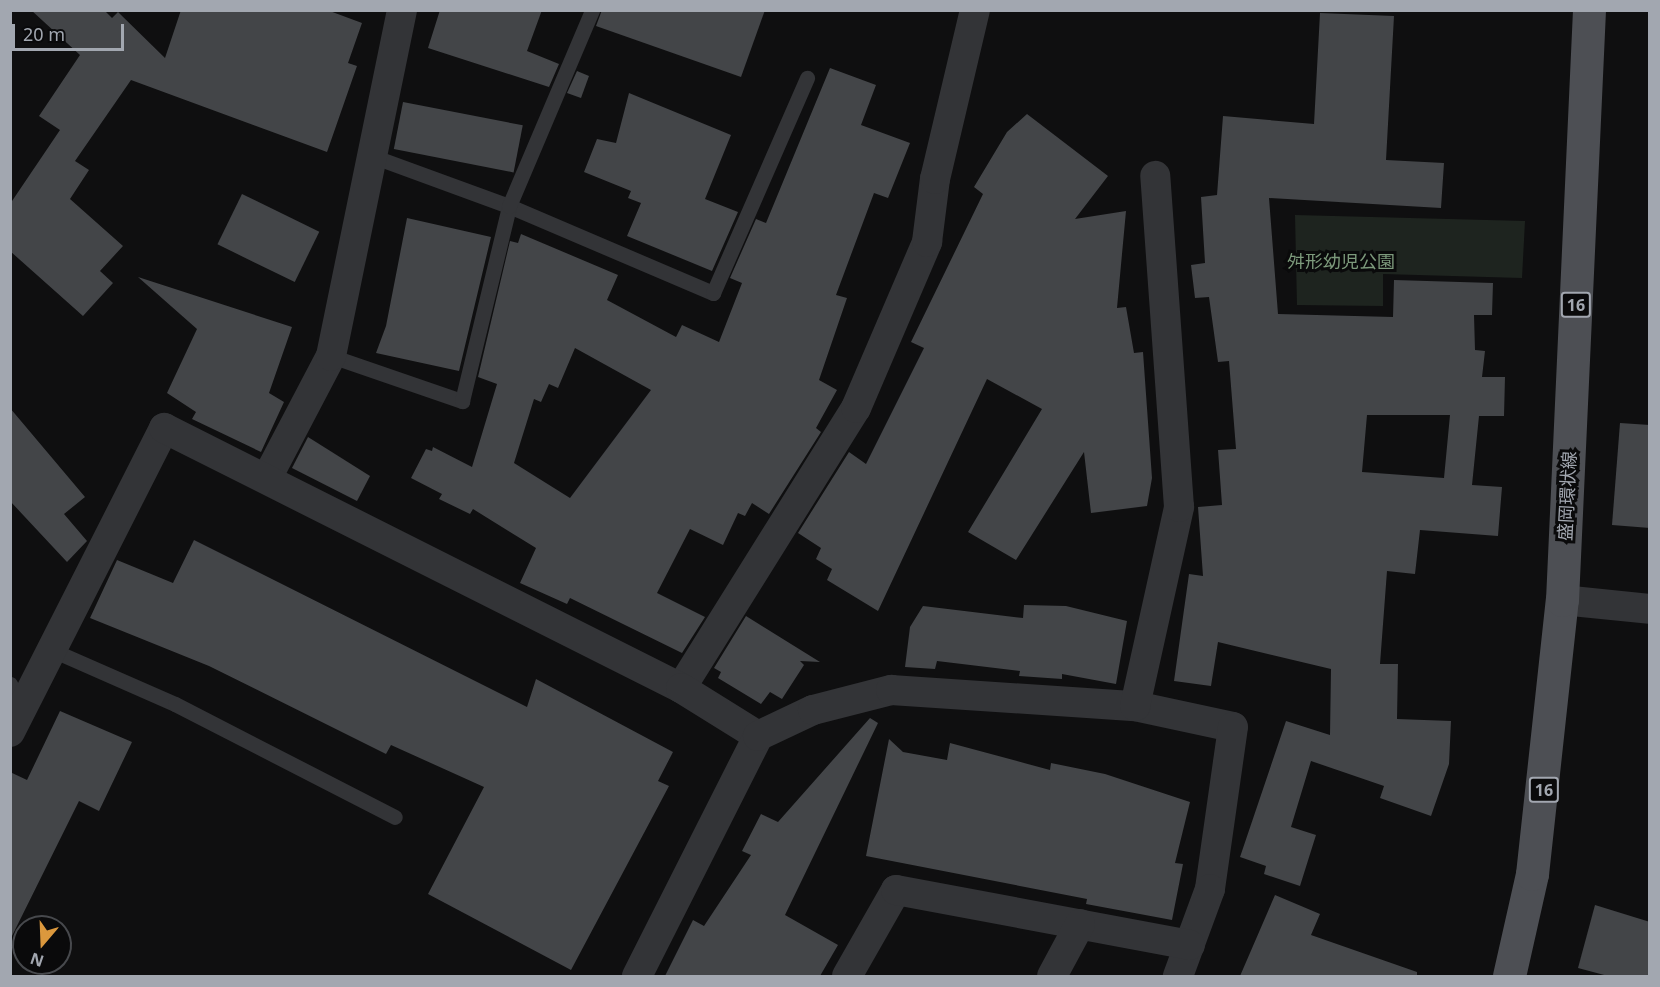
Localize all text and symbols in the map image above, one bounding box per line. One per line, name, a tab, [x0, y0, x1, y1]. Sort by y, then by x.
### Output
scale bar	[15, 12, 128, 50]
text: 20 m	[23, 22, 65, 46]
park label: 舛形幼児公園	[1287, 250, 1395, 272]
road number: 16	[1560, 292, 1592, 318]
street label: 盛岡環状線	[1554, 450, 1580, 542]
road number: 16	[1528, 777, 1560, 803]
north arrow	[12, 915, 72, 975]
text: N	[27, 948, 47, 973]

